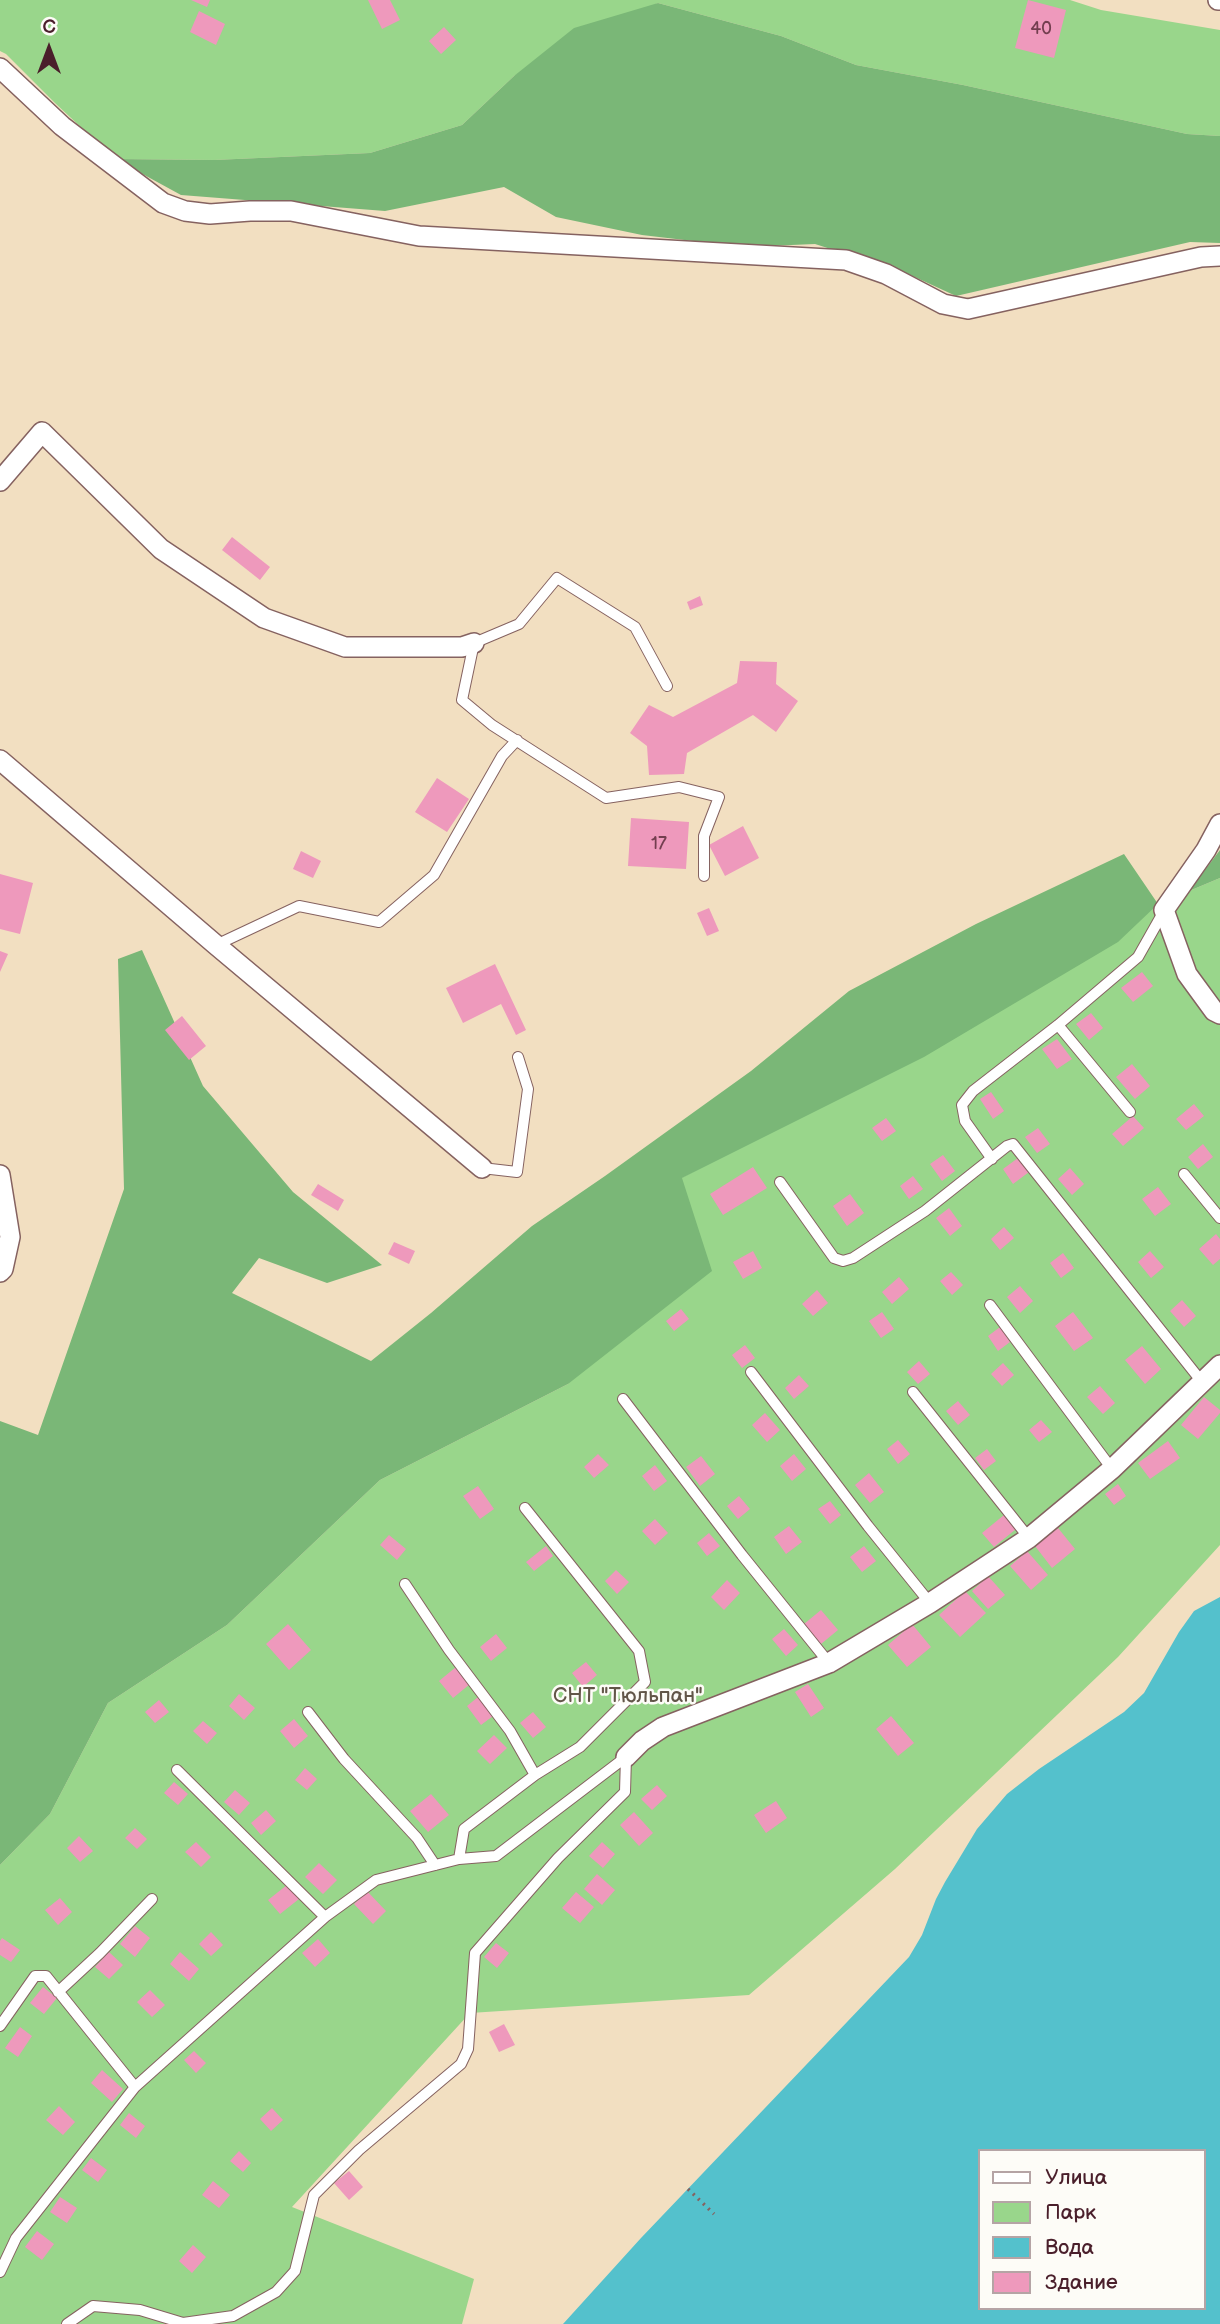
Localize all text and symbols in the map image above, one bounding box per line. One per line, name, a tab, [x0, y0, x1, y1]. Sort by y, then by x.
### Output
north arrow	[14, 14, 84, 84]
text: С	[42, 16, 56, 39]
house number: 40	[1030, 18, 1052, 40]
house number: 17	[651, 833, 667, 855]
park label: СНТ "Тюльпан"	[553, 1684, 703, 1710]
legend	[978, 2149, 1206, 2310]
text: Улица	[1045, 2165, 1107, 2190]
text: Парк	[1045, 2200, 1096, 2225]
text: Вода	[1045, 2235, 1094, 2260]
text: Здание	[1045, 2270, 1118, 2295]

